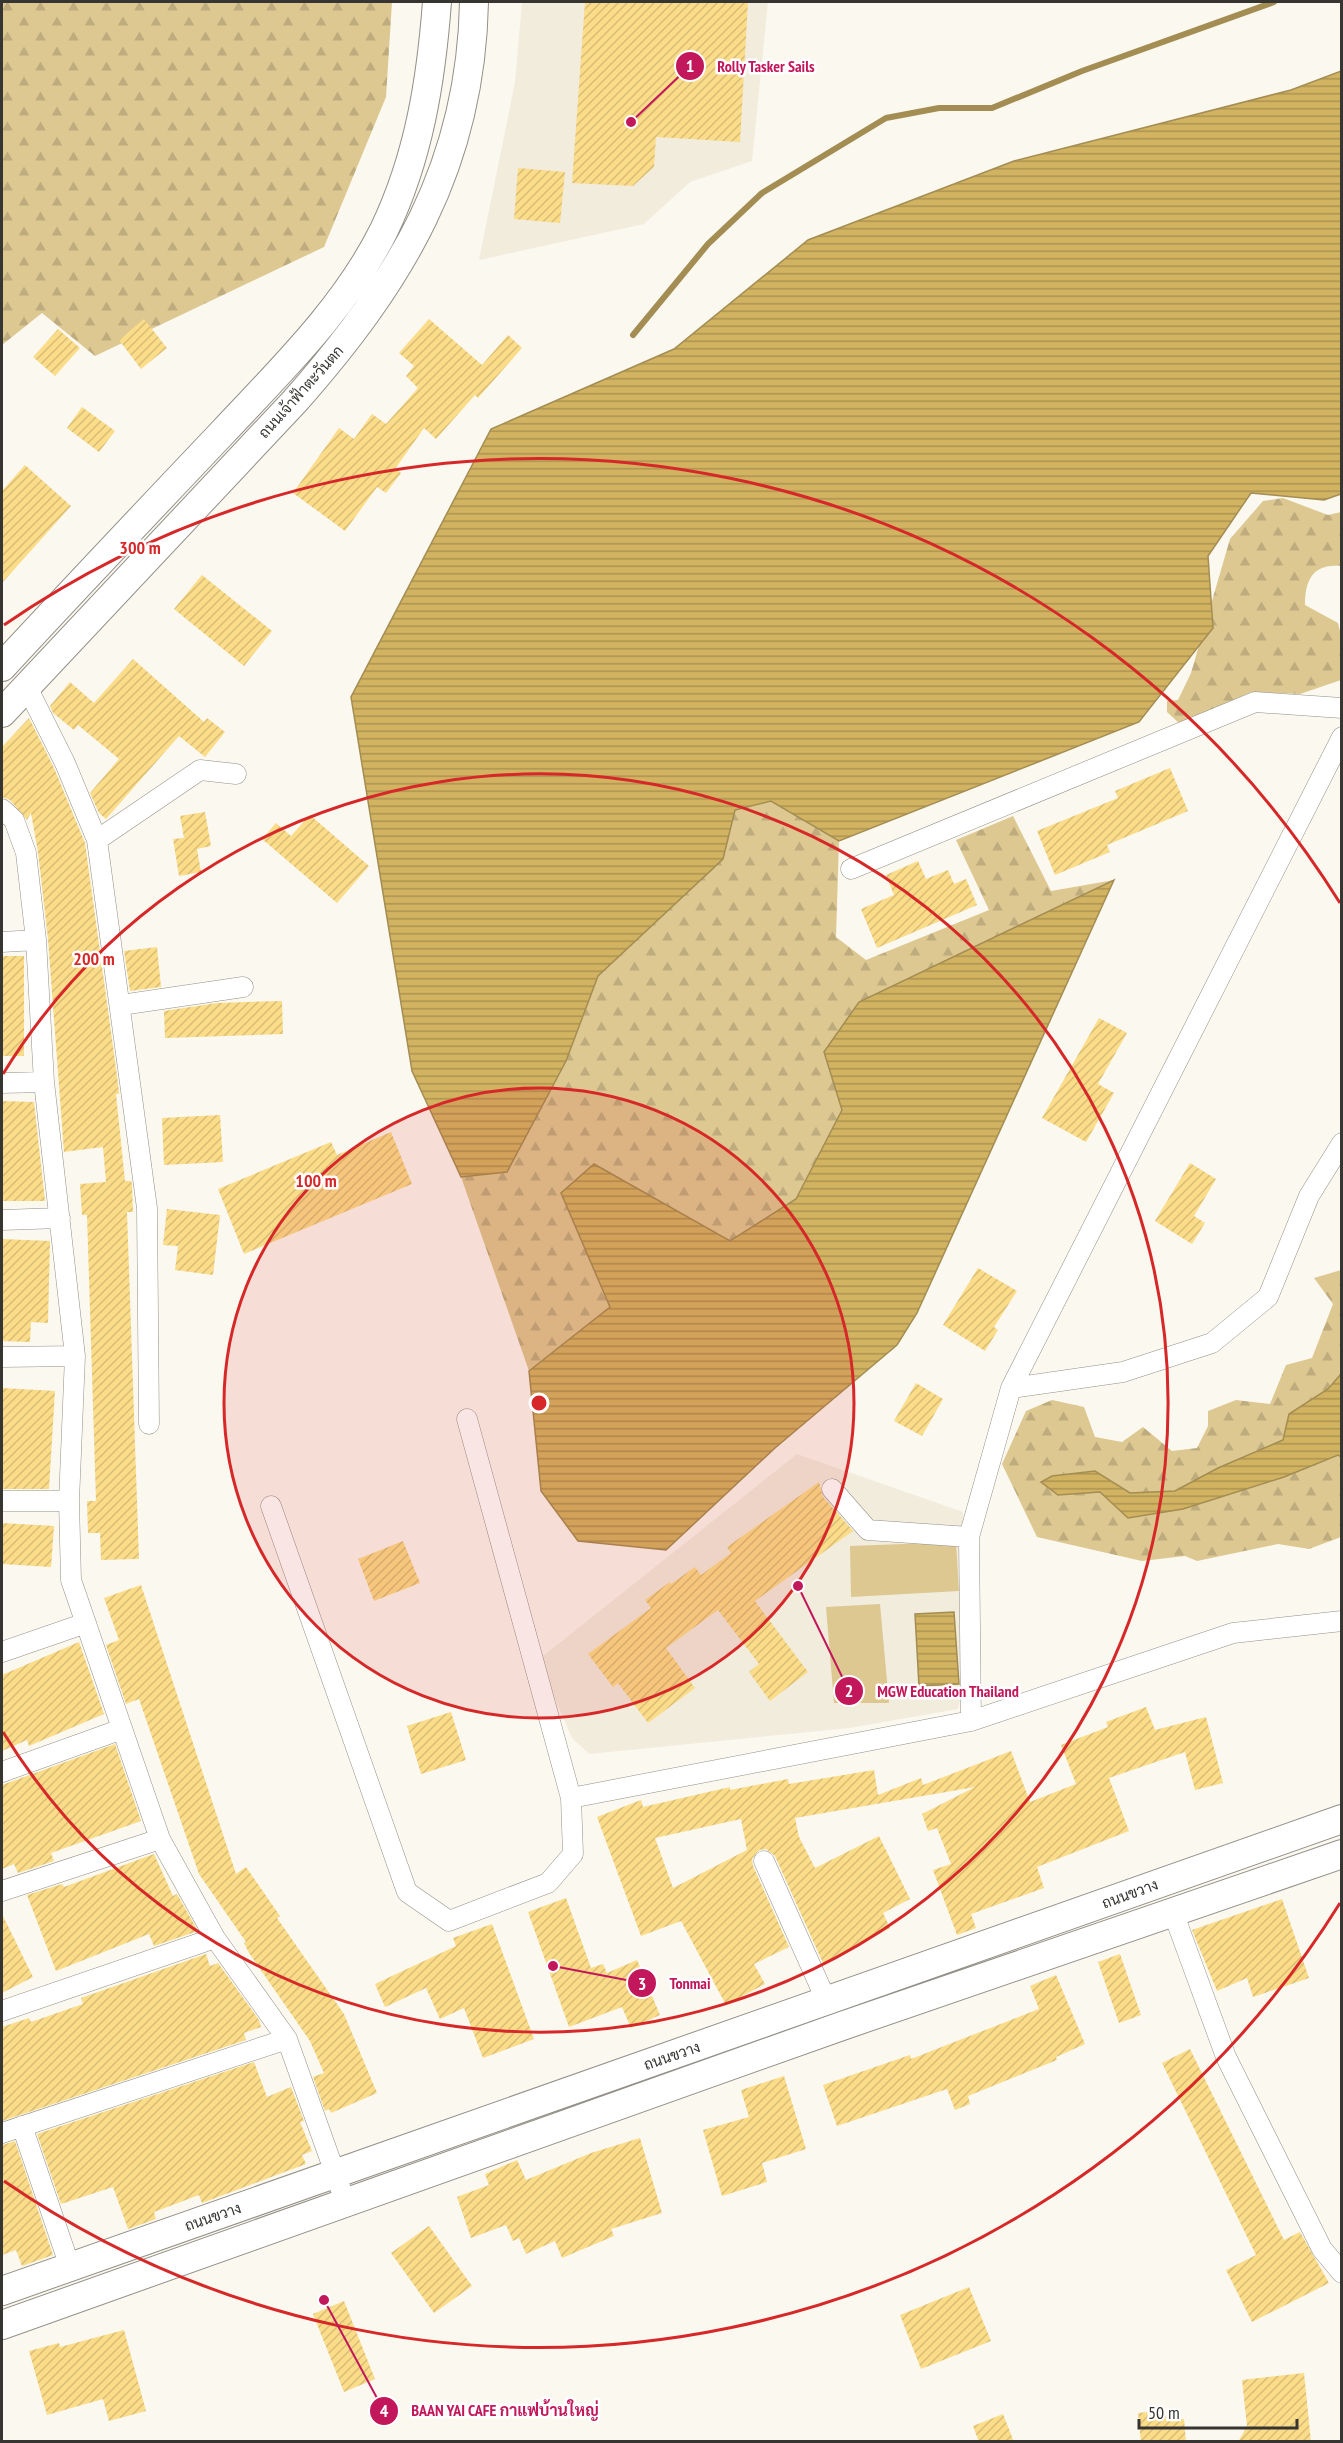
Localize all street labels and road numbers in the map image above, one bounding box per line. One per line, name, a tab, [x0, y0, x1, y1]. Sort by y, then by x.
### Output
street label: ถนนเจ้าฟ้าตะวันตก	[254, 341, 347, 442]
street label: ถนนขวาง	[1099, 1875, 1161, 1912]
street label: ถนนขวาง	[641, 2037, 703, 2074]
street label: ถนนขวาง	[182, 2198, 244, 2235]

